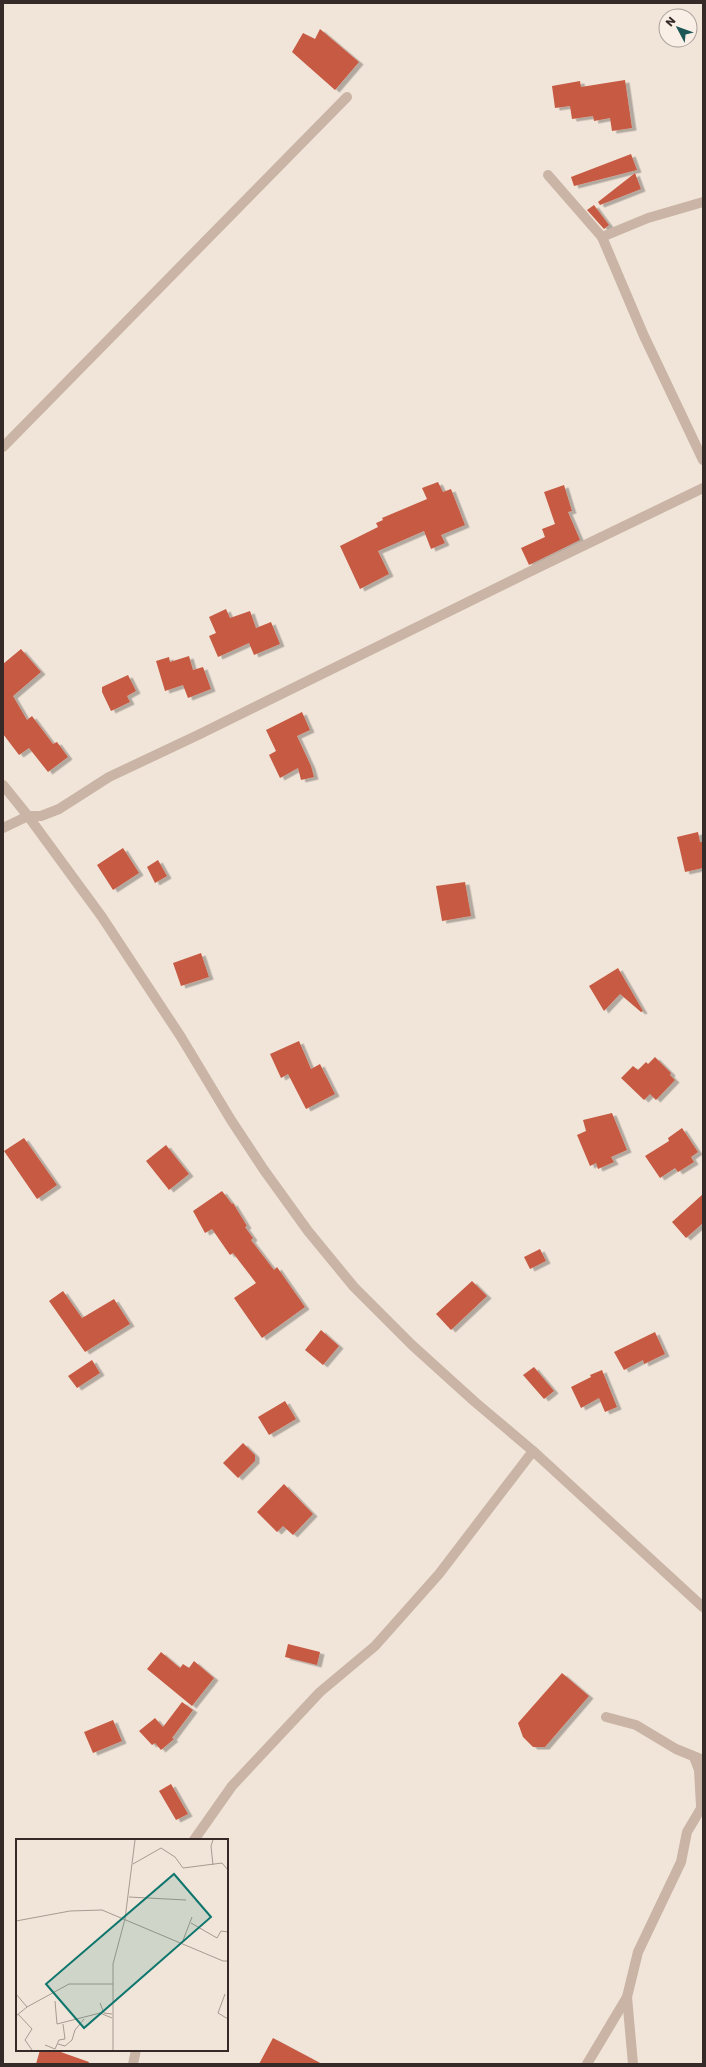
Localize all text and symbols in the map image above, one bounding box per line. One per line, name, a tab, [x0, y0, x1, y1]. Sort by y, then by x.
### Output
north arrow	[658, 8, 698, 48]
text: N	[662, 13, 679, 30]
inset map	[16, 1839, 228, 2051]

